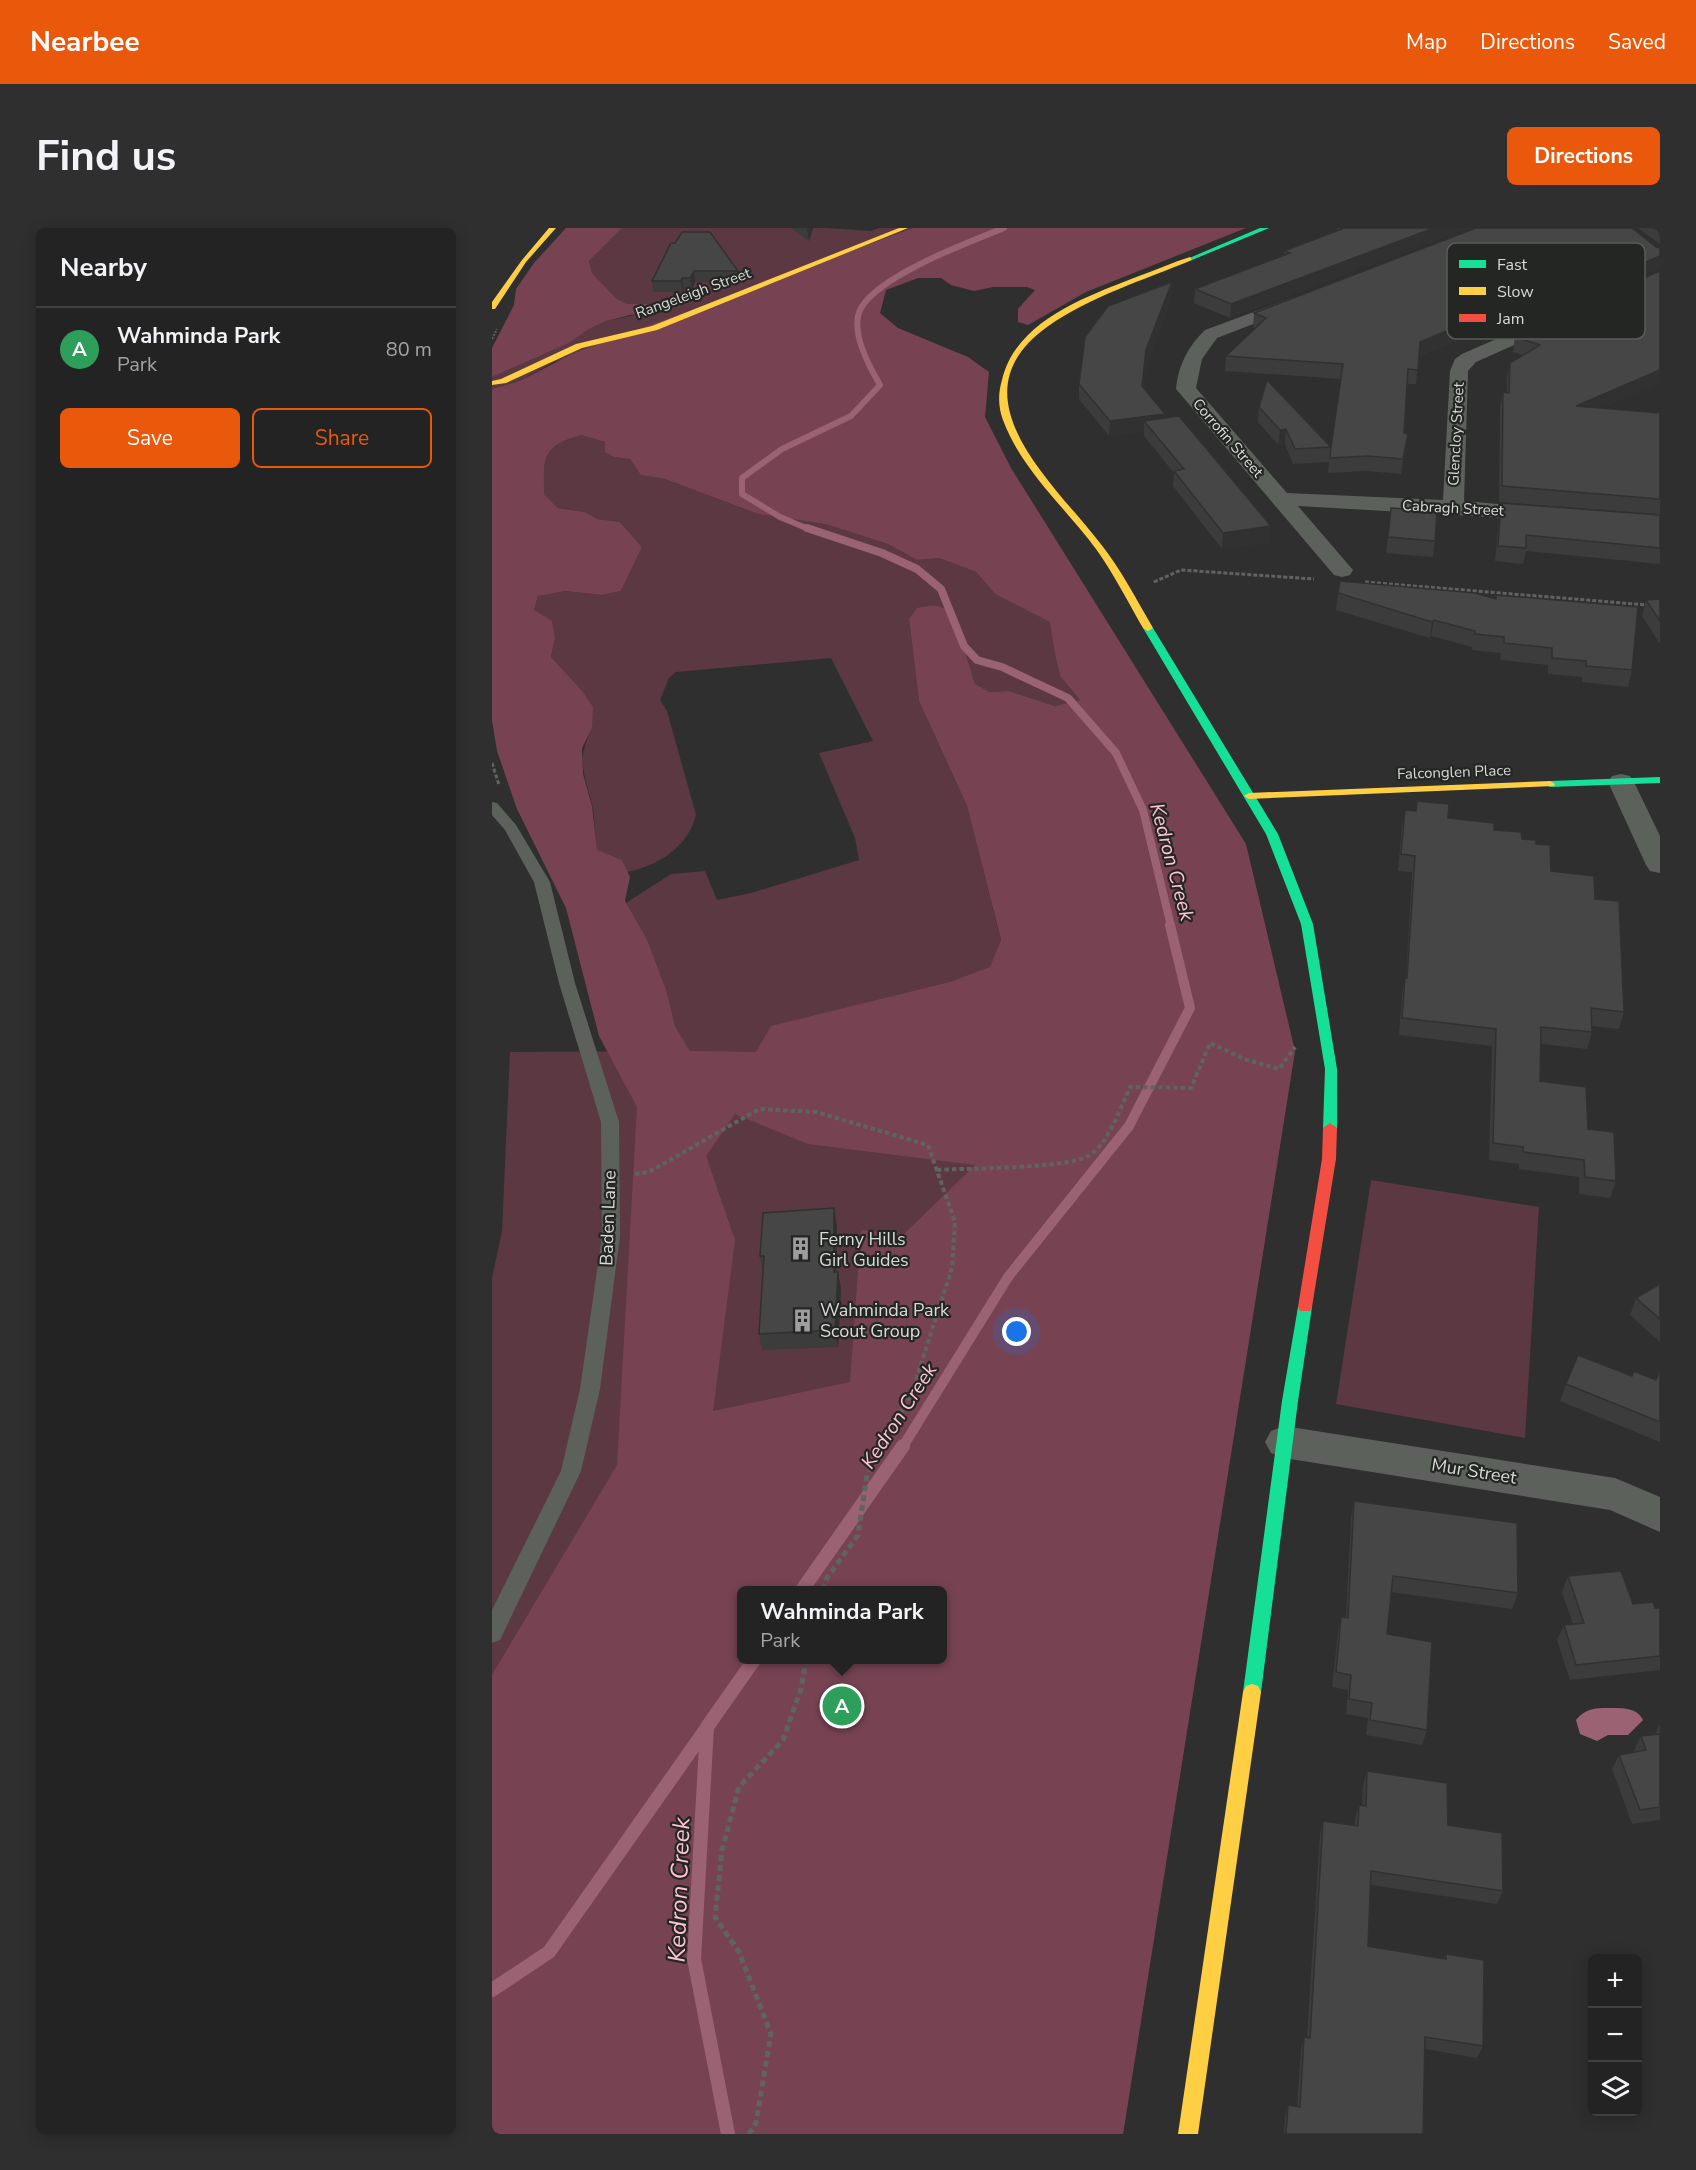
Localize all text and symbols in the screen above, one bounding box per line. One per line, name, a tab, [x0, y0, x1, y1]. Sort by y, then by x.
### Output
text: Nearbee	[30, 23, 140, 61]
text: Map	[1406, 28, 1447, 56]
text: Directions	[1480, 28, 1575, 56]
text: Saved	[1608, 28, 1666, 56]
button: Directions	[1507, 127, 1660, 185]
text: Find us	[36, 128, 176, 185]
legend	[1447, 243, 1645, 339]
text: Nearby	[60, 250, 147, 285]
text: Fast	[1497, 254, 1528, 276]
street label: Rangeleigh Street	[633, 263, 754, 323]
text: Slow	[1497, 281, 1534, 303]
text: Jam	[1496, 308, 1524, 330]
text: Wahminda Park	[117, 321, 280, 351]
text: A	[72, 336, 87, 363]
text: 80 m	[386, 336, 432, 363]
text: Park	[117, 351, 157, 378]
street label: Glencloy Street	[1443, 381, 1469, 486]
street label: Corrofin Street	[1188, 394, 1268, 482]
button: Save	[60, 408, 240, 468]
button: Share	[252, 408, 432, 468]
street label: Cabragh Street	[1402, 495, 1505, 521]
street label: Falconglen Place	[1397, 760, 1511, 784]
water label: Kedron Creek	[1143, 800, 1201, 925]
street label: Baden Lane	[594, 1170, 622, 1266]
place label: Ferny Hills Girl Guides	[819, 1227, 909, 1272]
building icon: Ferny Hills Girl Guides	[788, 1236, 814, 1262]
place label: Wahminda Park Scout Group	[820, 1298, 950, 1343]
building icon: Wahminda Park Scout Group	[789, 1307, 815, 1333]
your location	[1002, 1317, 1031, 1346]
water label: Kedron Creek	[855, 1357, 944, 1474]
street label: Mur Street	[1430, 1452, 1519, 1490]
popup	[737, 1586, 947, 1664]
text: Wahminda Park	[760, 1597, 924, 1627]
text: Park	[760, 1627, 800, 1654]
pin: A	[822, 1684, 862, 1728]
water label: Kedron Creek	[660, 1816, 698, 1963]
map controls	[1588, 1954, 1642, 2116]
button: +	[1588, 1954, 1642, 2008]
button: −	[1588, 2008, 1642, 2062]
button: layers	[1588, 2062, 1642, 2116]

